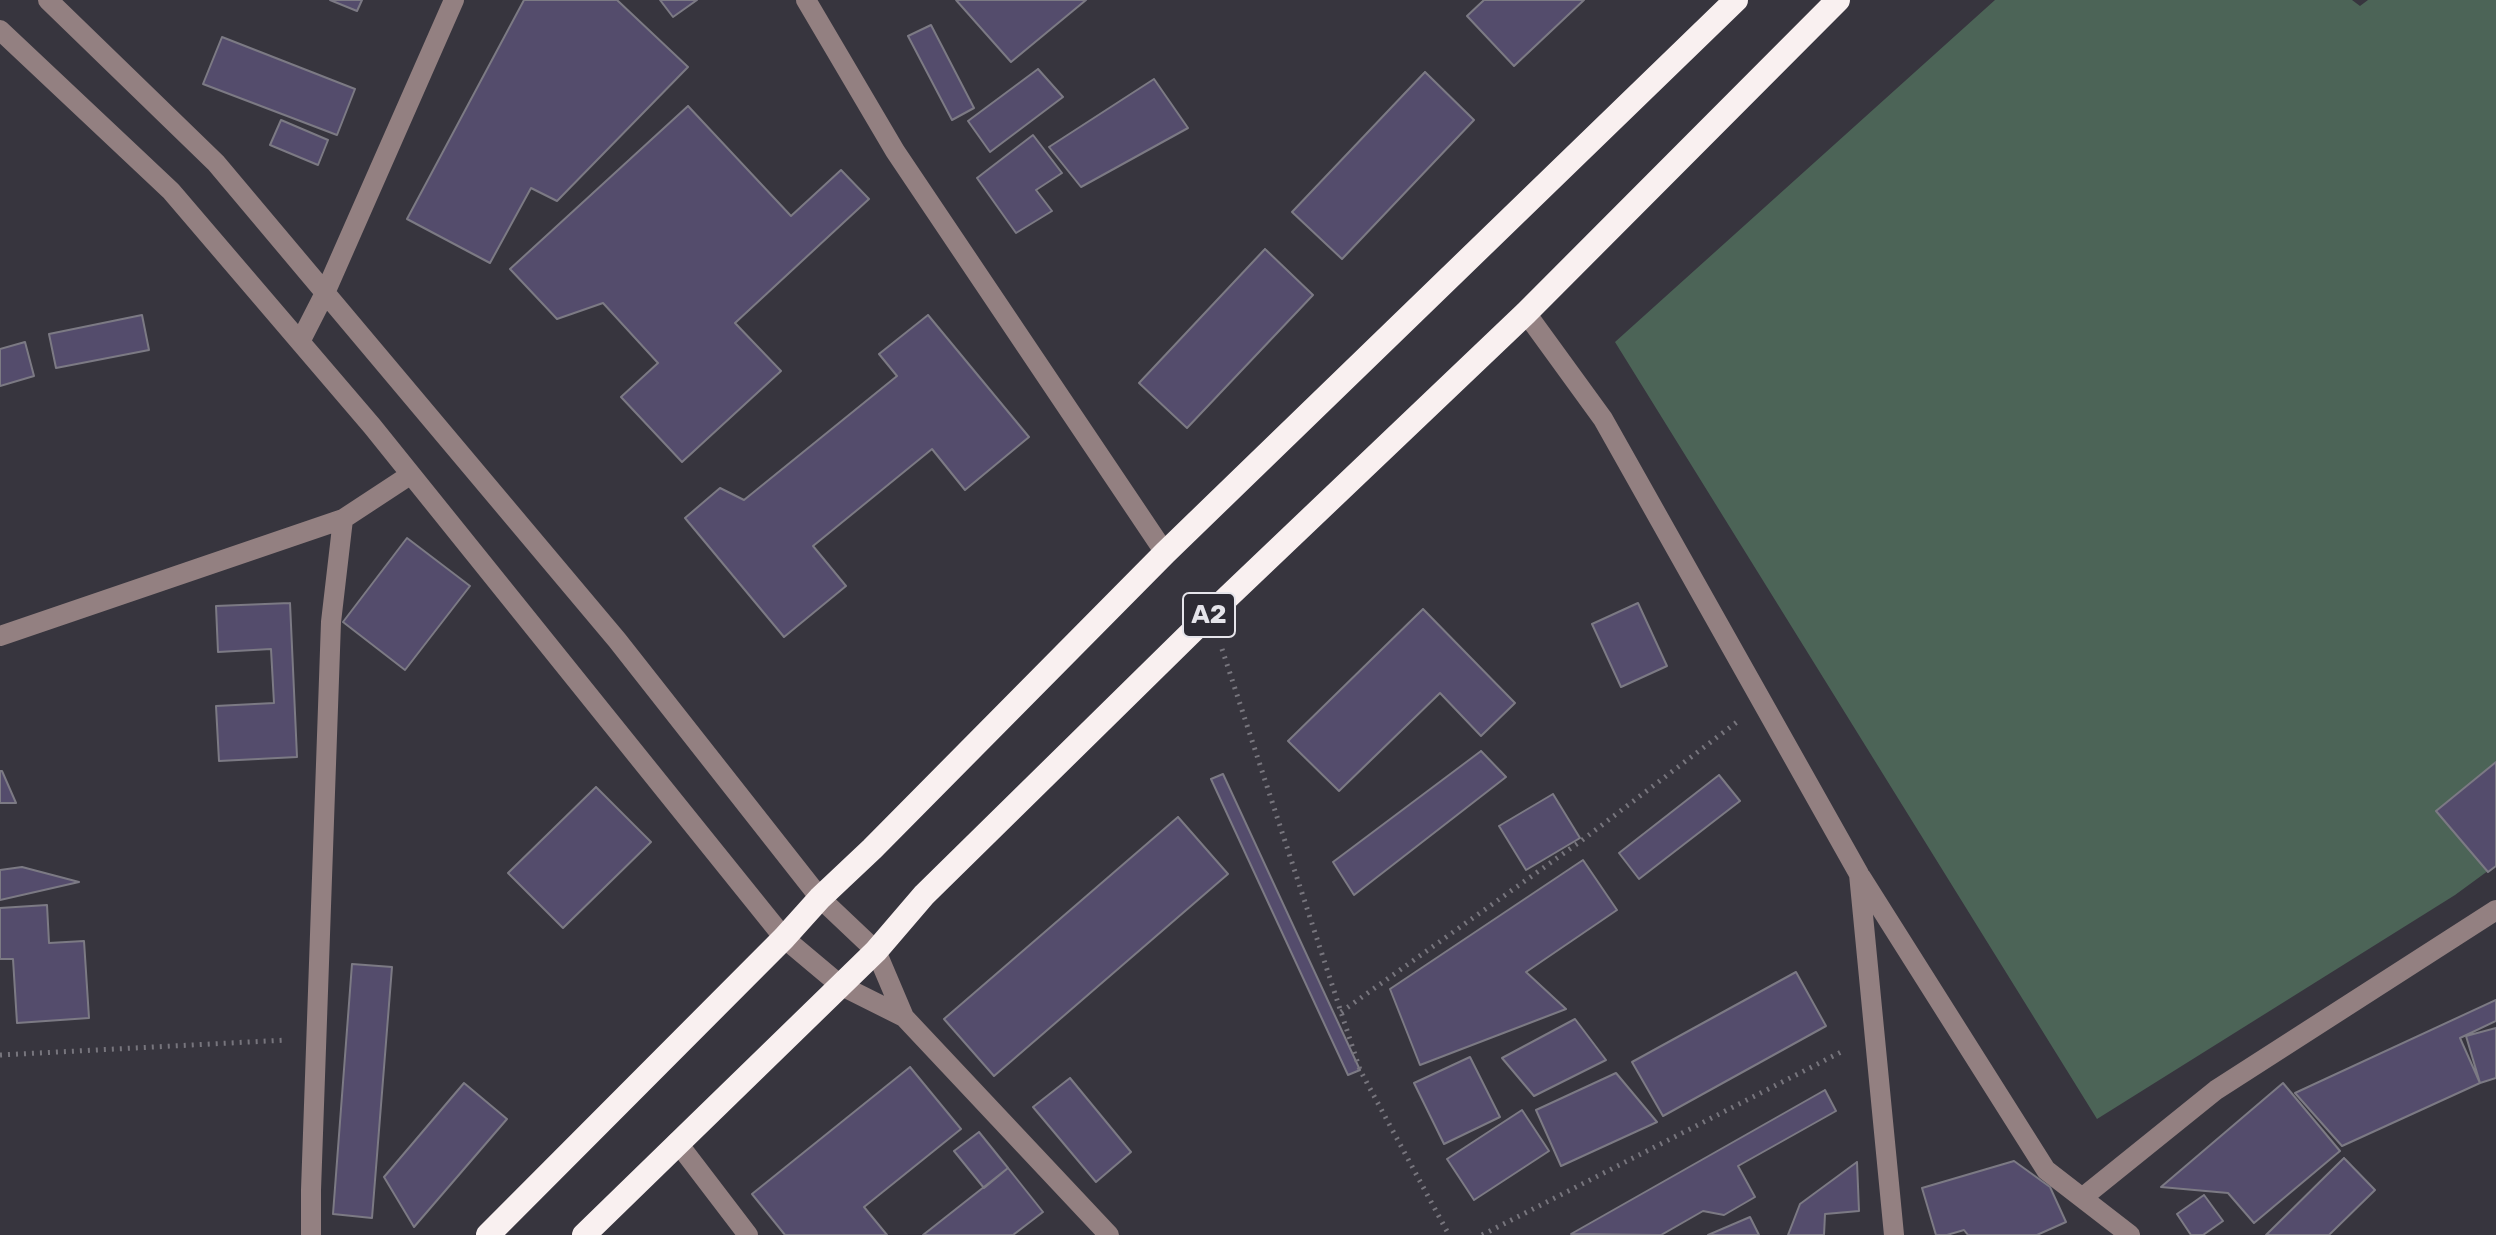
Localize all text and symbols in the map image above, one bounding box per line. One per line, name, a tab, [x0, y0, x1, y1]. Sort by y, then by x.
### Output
road number: A2	[1183, 593, 1235, 637]

